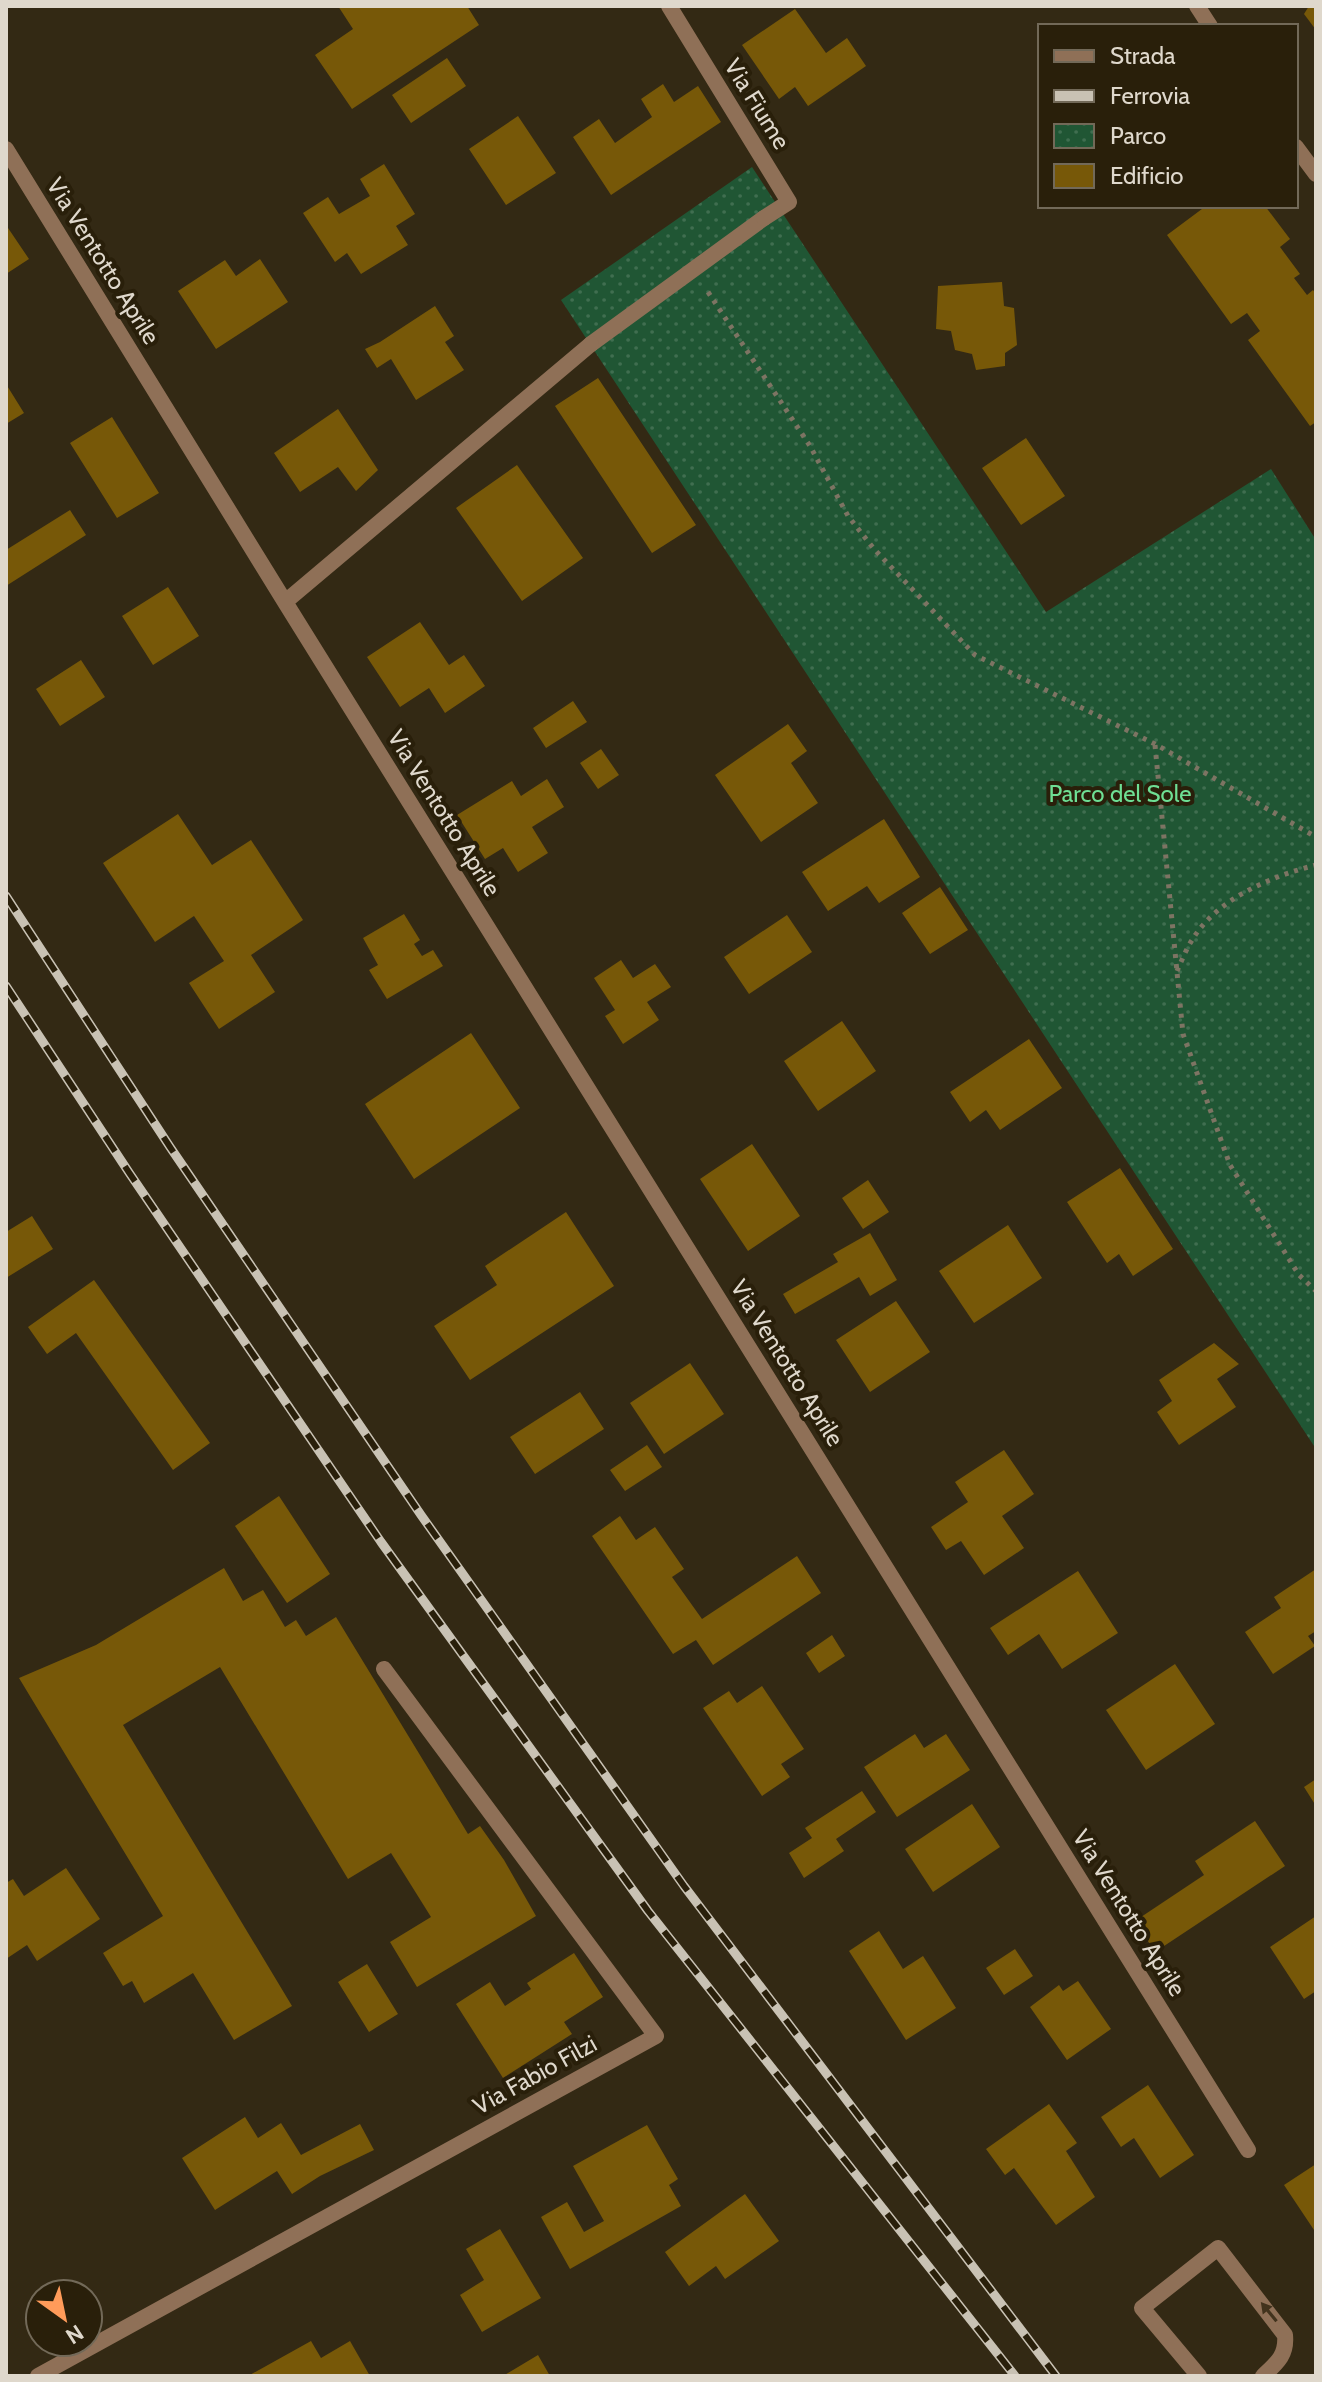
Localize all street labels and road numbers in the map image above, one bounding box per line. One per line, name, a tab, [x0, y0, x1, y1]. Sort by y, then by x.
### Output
street label: Via Fiume	[718, 53, 797, 154]
street label: Via Ventotto Aprile	[41, 172, 166, 349]
street label: Via Ventotto Aprile	[382, 724, 507, 901]
street label: Via Ventotto Aprile	[725, 1274, 850, 1451]
street label: Via Ventotto Aprile	[1067, 1824, 1192, 2001]
street label: Via Fabio Filzi	[468, 2029, 602, 2120]

